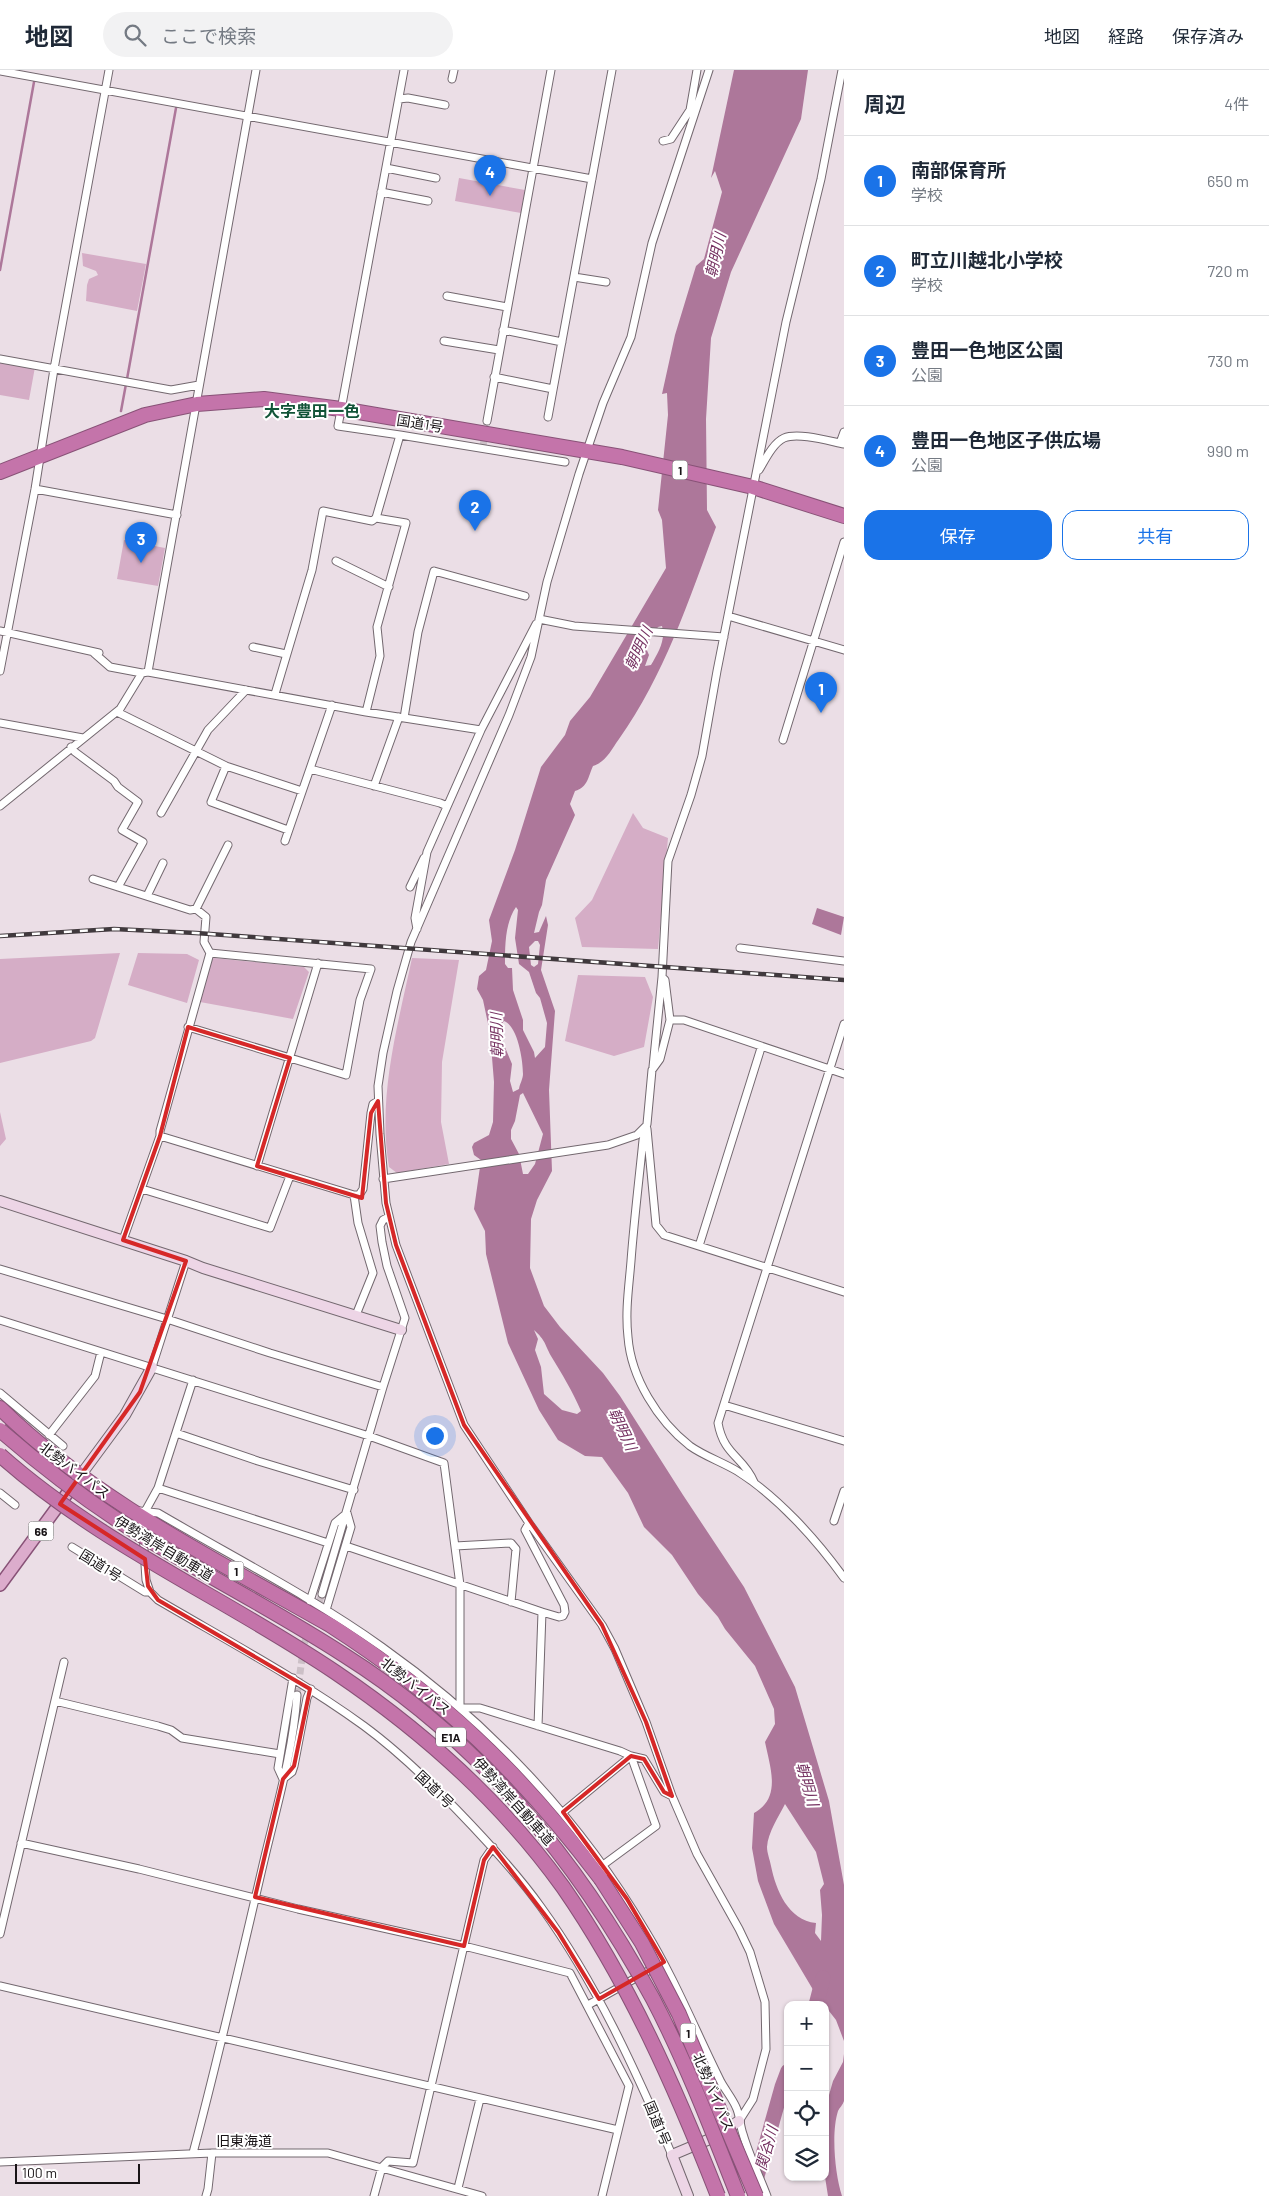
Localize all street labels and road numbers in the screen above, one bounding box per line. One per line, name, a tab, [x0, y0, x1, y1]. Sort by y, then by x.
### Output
street label: 国道1号	[396, 411, 444, 435]
road number: 1	[672, 460, 688, 480]
street label: 北勢バイパス	[36, 1438, 114, 1502]
street label: 伊勢湾岸自動車道	[112, 1512, 216, 1584]
road number: 66	[28, 1522, 54, 1540]
street label: 国道1号	[77, 1545, 125, 1585]
road number: 1	[228, 1562, 244, 1580]
street label: 北勢バイパス	[378, 1654, 454, 1718]
road number: E1A	[436, 1728, 466, 1746]
street label: 伊勢湾岸自動車道	[470, 1754, 558, 1848]
street label: 国道1号	[412, 1767, 458, 1811]
road number: 1	[680, 2024, 696, 2042]
street label: 北勢バイパス	[690, 2050, 738, 2134]
street label: 国道1号	[641, 2098, 675, 2148]
street label: 旧東海道	[216, 2132, 272, 2149]

